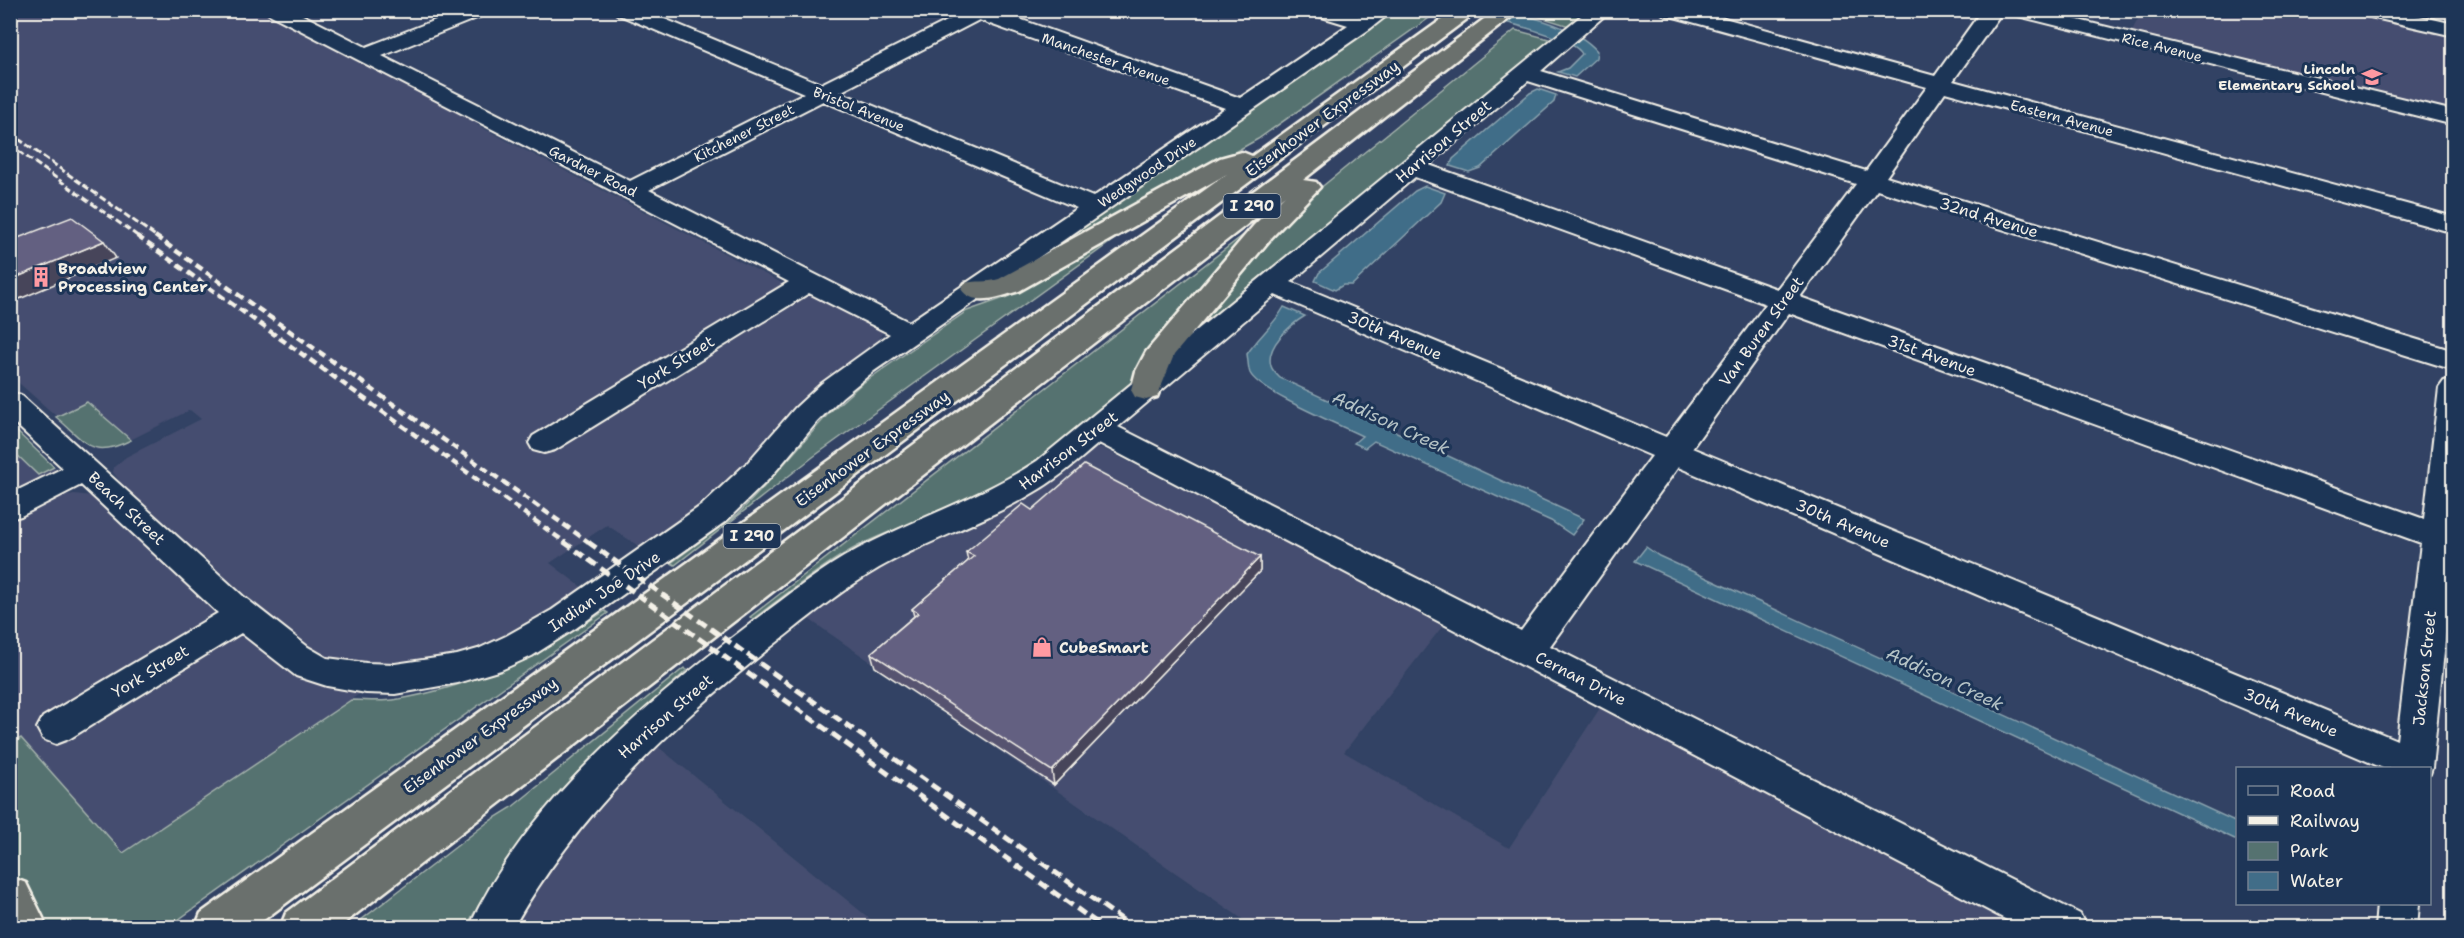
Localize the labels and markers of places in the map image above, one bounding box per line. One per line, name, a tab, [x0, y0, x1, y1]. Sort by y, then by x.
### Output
place label: Lincoln Elementary School	[2218, 60, 2355, 94]
school or university icon: Lincoln Elementary School	[2360, 65, 2384, 89]
place label: Broadview Processing Center	[58, 258, 208, 297]
building icon: Broadview Processing Center	[29, 265, 53, 289]
shop icon: CubeSmart	[1030, 635, 1054, 659]
place label: CubeSmart	[1059, 637, 1149, 658]

